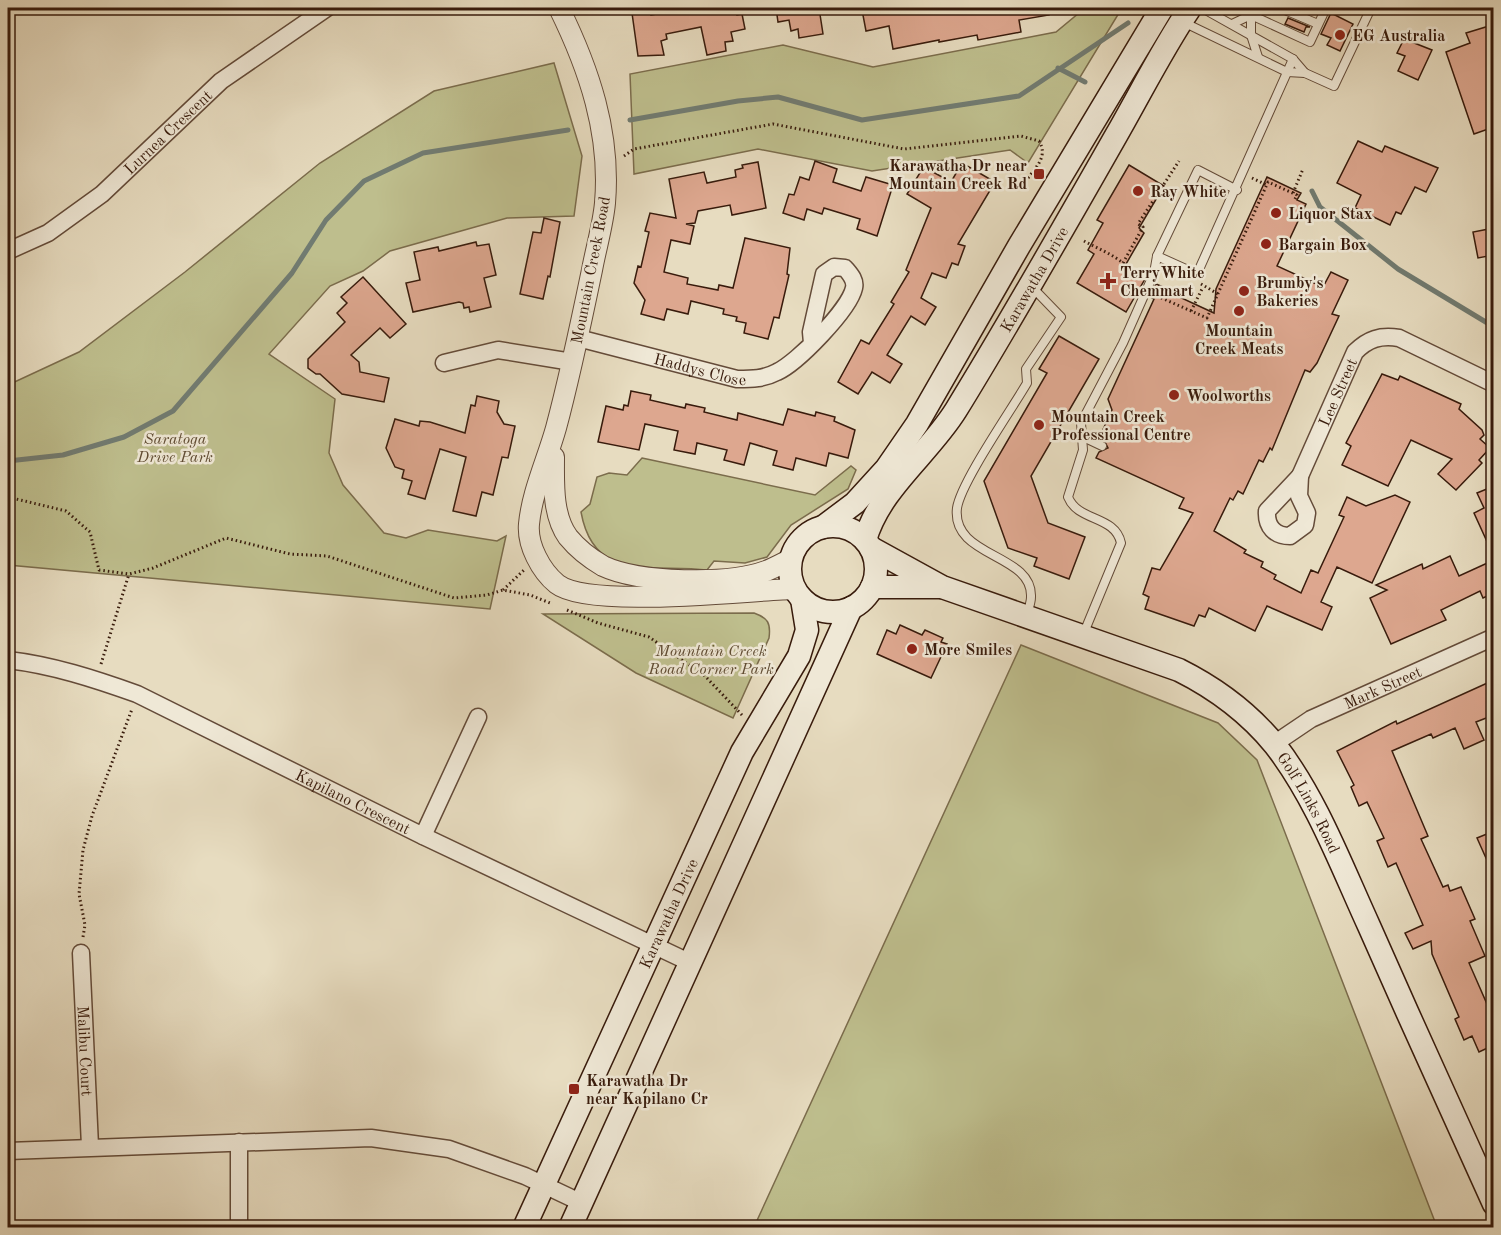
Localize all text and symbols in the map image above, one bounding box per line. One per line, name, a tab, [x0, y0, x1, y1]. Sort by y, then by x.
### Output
marker: EG Australia	[1333, 28, 1347, 42]
place label: EG Australia	[1352, 29, 1445, 45]
street label: Lurnea Crescent	[122, 88, 216, 178]
place label: Karawatha Dr near Mountain Creek Rd	[889, 159, 1027, 193]
marker: Karawatha Dr near Mountain Creek Rd	[1032, 167, 1046, 181]
marker: Ray White	[1131, 184, 1145, 198]
place label: Ray White	[1150, 185, 1227, 201]
street label: Mountain Creek Road	[570, 195, 614, 345]
marker: Liquor Stax	[1269, 206, 1283, 220]
place label: Liquor Stax	[1288, 207, 1372, 223]
street label: Karawatha Drive	[999, 225, 1072, 336]
marker: Bargain Box	[1259, 237, 1273, 251]
place label: Bargain Box	[1278, 238, 1367, 254]
place label: TerryWhite Chemmart	[1120, 266, 1205, 300]
marker: TerryWhite Chemmart	[1101, 274, 1115, 288]
place label: Brumby's Bakeries	[1256, 276, 1324, 310]
marker: Brumby's Bakeries	[1237, 284, 1251, 298]
marker: Mountain Creek Meats	[1232, 304, 1246, 318]
place label: Mountain Creek Meats	[1195, 324, 1283, 358]
street label: Haddys Close	[652, 352, 746, 389]
street label: Lee Street	[1317, 356, 1361, 429]
marker: Woolworths	[1167, 388, 1181, 402]
place label: Woolworths	[1186, 389, 1271, 405]
place label: Mountain Creek Professional Centre	[1051, 410, 1191, 444]
marker: Mountain Creek Professional Centre	[1032, 418, 1046, 432]
park label: Saratoga Drive Park	[136, 432, 213, 466]
marker: More Smiles	[905, 642, 919, 656]
place label: More Smiles	[924, 643, 1012, 659]
park label: Mountain Creek Road Corner Park	[647, 644, 774, 678]
street label: Mark Street	[1342, 664, 1425, 713]
street label: Golf Links Road	[1273, 750, 1341, 856]
street label: Kapilano Crescent	[292, 768, 413, 838]
street label: Karawatha Drive	[638, 857, 702, 972]
street label: Malibu Court	[73, 1005, 94, 1097]
place label: Karawatha Dr near Kapilano Cr	[586, 1074, 708, 1108]
marker: Karawatha Dr near Kapilano Cr	[567, 1082, 581, 1096]

